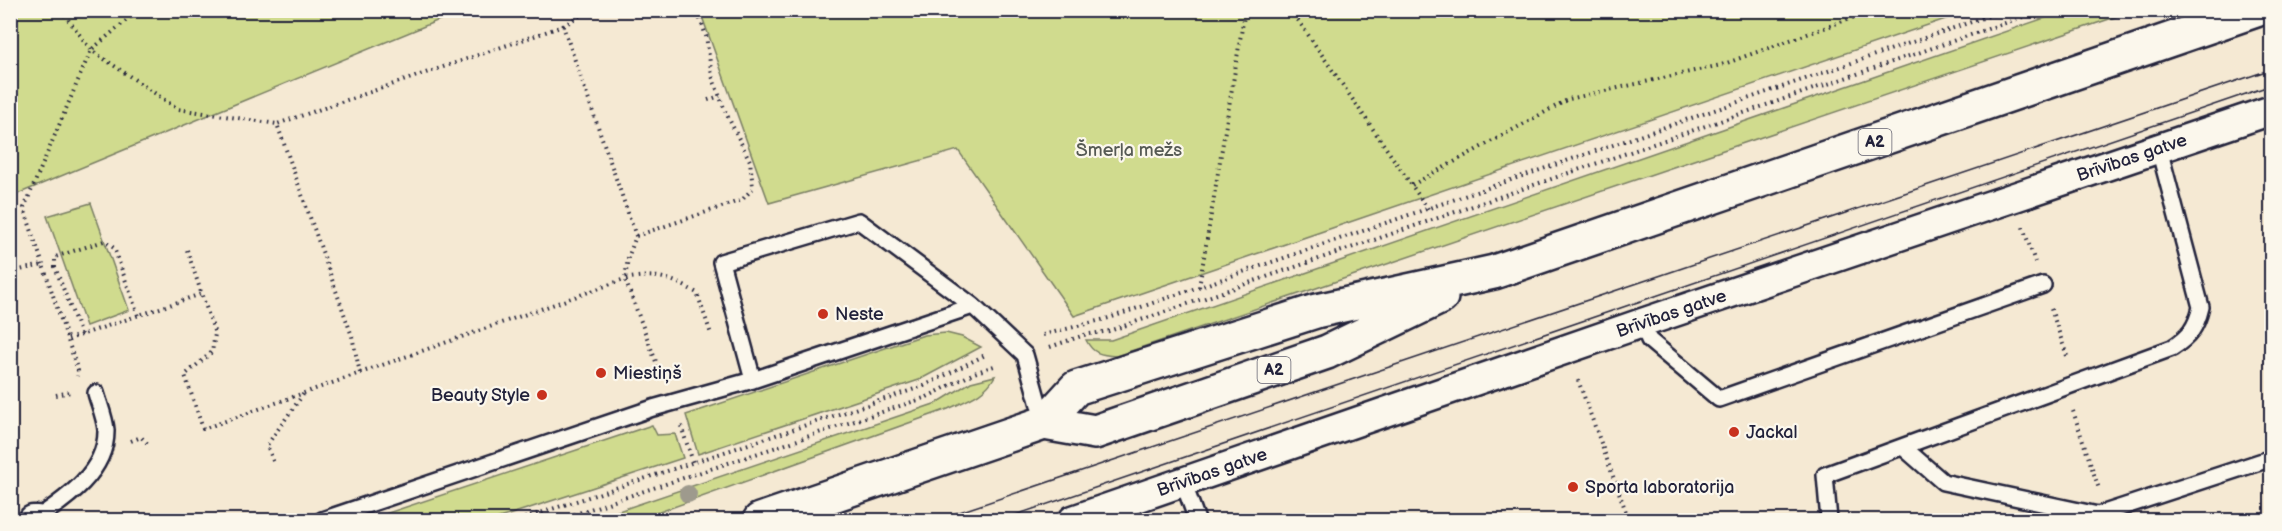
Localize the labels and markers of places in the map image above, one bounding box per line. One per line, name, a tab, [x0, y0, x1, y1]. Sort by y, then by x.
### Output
place label: Neste	[835, 304, 884, 325]
marker: Neste	[816, 307, 830, 321]
place label: Miestiņš	[613, 363, 682, 384]
marker: Miestiņš	[594, 366, 608, 380]
place label: Beauty Style	[431, 385, 530, 406]
marker: Beauty Style	[535, 388, 549, 402]
place label: Jackal	[1746, 422, 1798, 443]
marker: Jackal	[1727, 425, 1741, 439]
place label: Sporta laboratorija	[1585, 477, 1734, 498]
marker: Sporta laboratorija	[1566, 480, 1580, 494]

